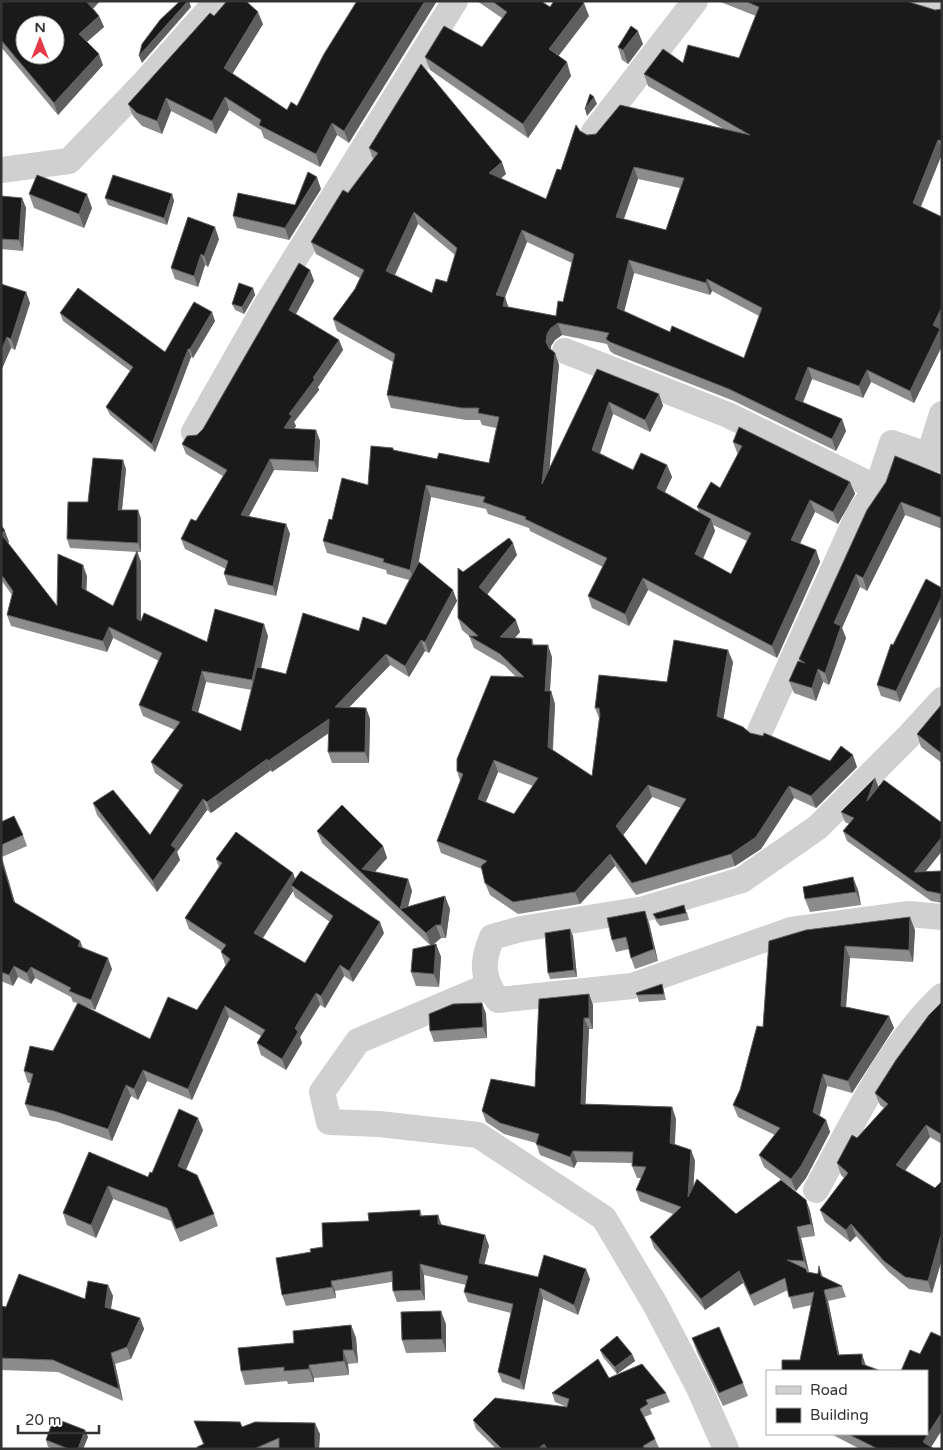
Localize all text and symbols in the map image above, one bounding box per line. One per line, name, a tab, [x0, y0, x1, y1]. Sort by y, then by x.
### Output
north arrow	[15, 15, 65, 65]
text: N	[34, 19, 46, 36]
legend	[766, 1370, 928, 1435]
text: Road	[810, 1381, 848, 1399]
scale bar	[18, 1402, 99, 1434]
text: Building	[810, 1406, 869, 1424]
text: 20 m	[25, 1411, 62, 1429]

